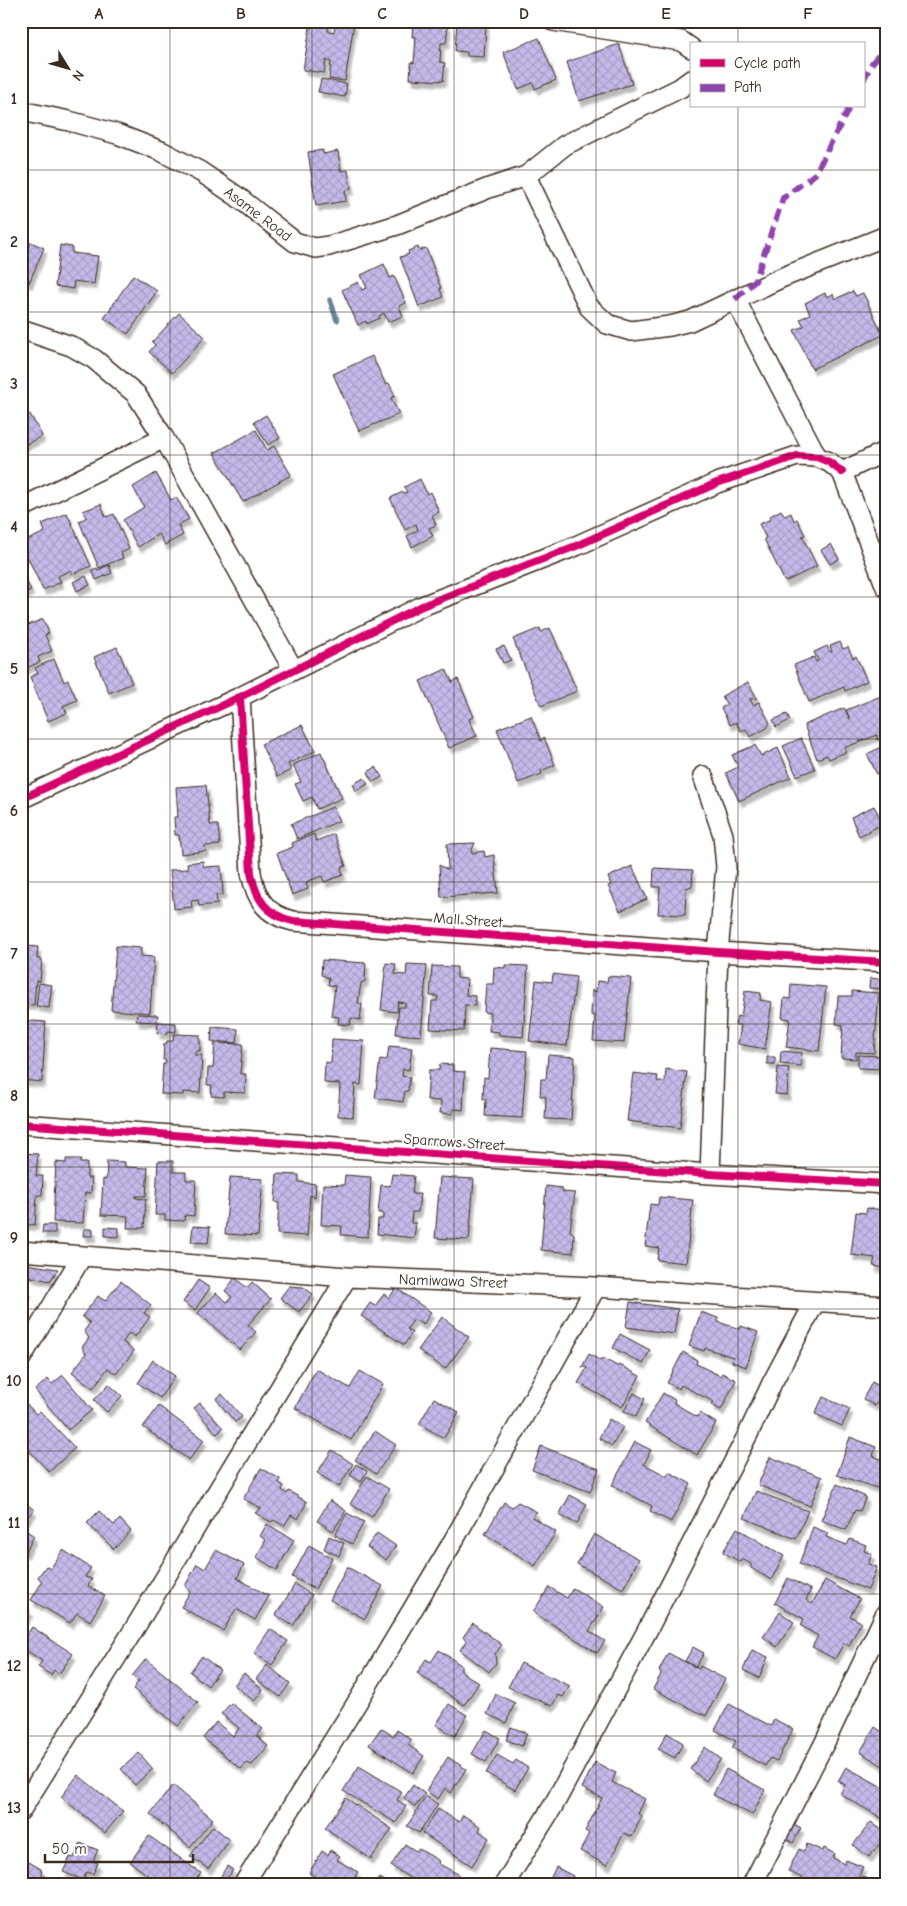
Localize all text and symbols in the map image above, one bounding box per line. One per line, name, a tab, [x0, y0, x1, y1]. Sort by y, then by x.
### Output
text: A	[95, 5, 104, 23]
text: B	[236, 5, 246, 23]
text: C	[377, 5, 387, 23]
text: D	[519, 5, 529, 23]
text: E	[661, 5, 671, 23]
text: F	[803, 5, 813, 23]
north arrow	[42, 42, 92, 92]
legend	[690, 42, 864, 108]
text: Cycle path	[734, 54, 801, 72]
text: N	[68, 67, 88, 84]
text: Path	[734, 78, 762, 96]
text: 1	[11, 90, 17, 108]
street label: Asame Road	[221, 183, 295, 245]
text: 2	[10, 233, 18, 251]
text: 3	[10, 375, 18, 393]
text: 4	[10, 518, 18, 536]
text: 5	[10, 660, 18, 678]
text: 6	[10, 802, 18, 820]
street label: Mall Street	[433, 909, 504, 931]
text: 7	[10, 945, 18, 963]
text: 8	[10, 1087, 18, 1105]
street label: Sparrows Street	[403, 1129, 506, 1155]
text: 9	[10, 1229, 18, 1247]
street label: Namiwawa Street	[398, 1270, 508, 1292]
text: 10	[6, 1372, 22, 1390]
text: 11	[8, 1514, 20, 1532]
text: 12	[7, 1657, 21, 1675]
text: 13	[7, 1799, 21, 1817]
scale bar	[45, 1831, 192, 1863]
text: 50 m	[52, 1840, 87, 1858]

